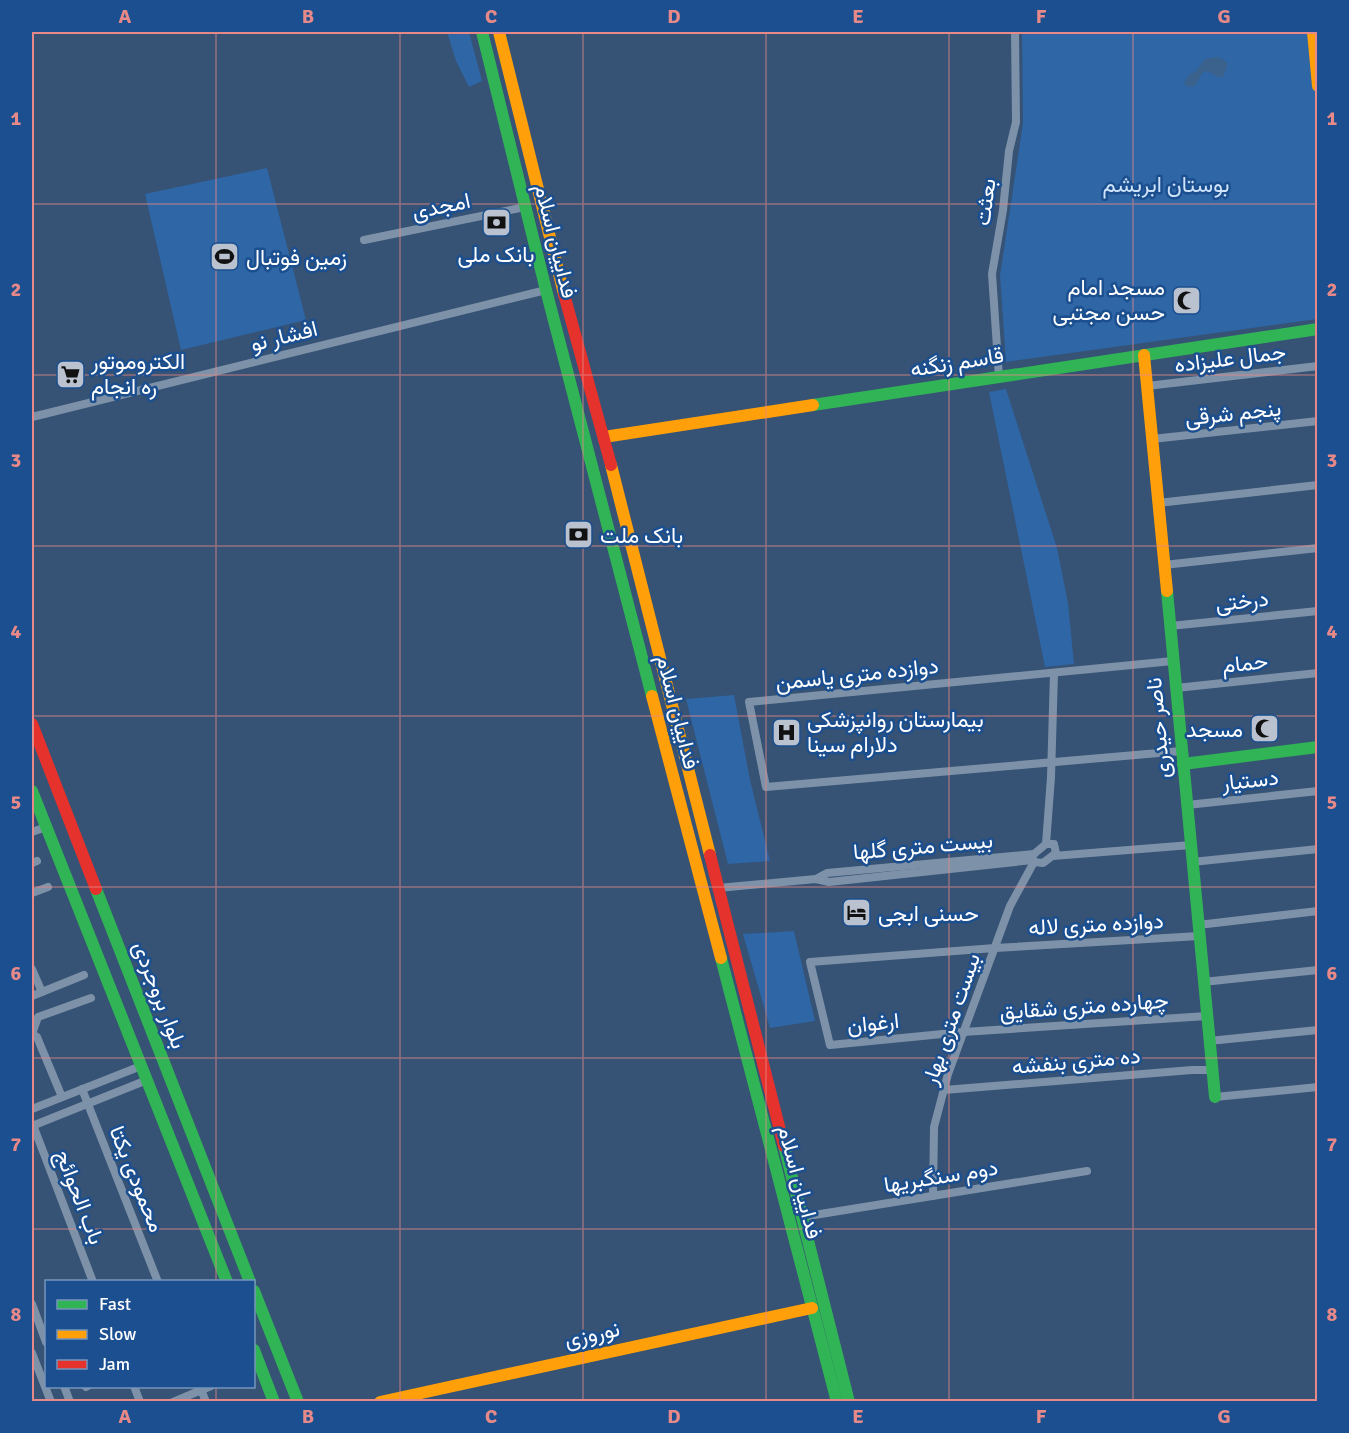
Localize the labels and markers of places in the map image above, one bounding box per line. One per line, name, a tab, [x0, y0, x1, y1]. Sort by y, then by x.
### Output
bank icon: بانک ملی	[480, 206, 512, 238]
sports icon: زمین فوتبال	[209, 241, 241, 273]
place label: بانک ملی	[457, 241, 535, 268]
place label: زمین فوتبال	[246, 244, 347, 271]
place label: مسجد امام حسن مجتبی	[1052, 274, 1165, 326]
mosque icon: مسجد امام حسن مجتبی	[1170, 284, 1202, 316]
place label: الکتروموتور ره انجام	[90, 348, 185, 401]
supermarket icon: الکتروموتور ره انجام	[54, 358, 86, 390]
bank icon: بانک ملت	[563, 519, 595, 551]
place label: بانک ملت	[600, 522, 683, 549]
place label: بیمارستان روانپزشکی دلارام سینا	[807, 706, 984, 759]
mosque icon: مسجد	[1248, 713, 1280, 745]
hospital icon: بیمارستان روانپزشکی دلارام سینا	[770, 716, 802, 748]
place label: مسجد	[1186, 716, 1243, 743]
hotel icon: حسنی ابجی	[841, 897, 873, 929]
place label: حسنی ابجی	[878, 900, 979, 927]

